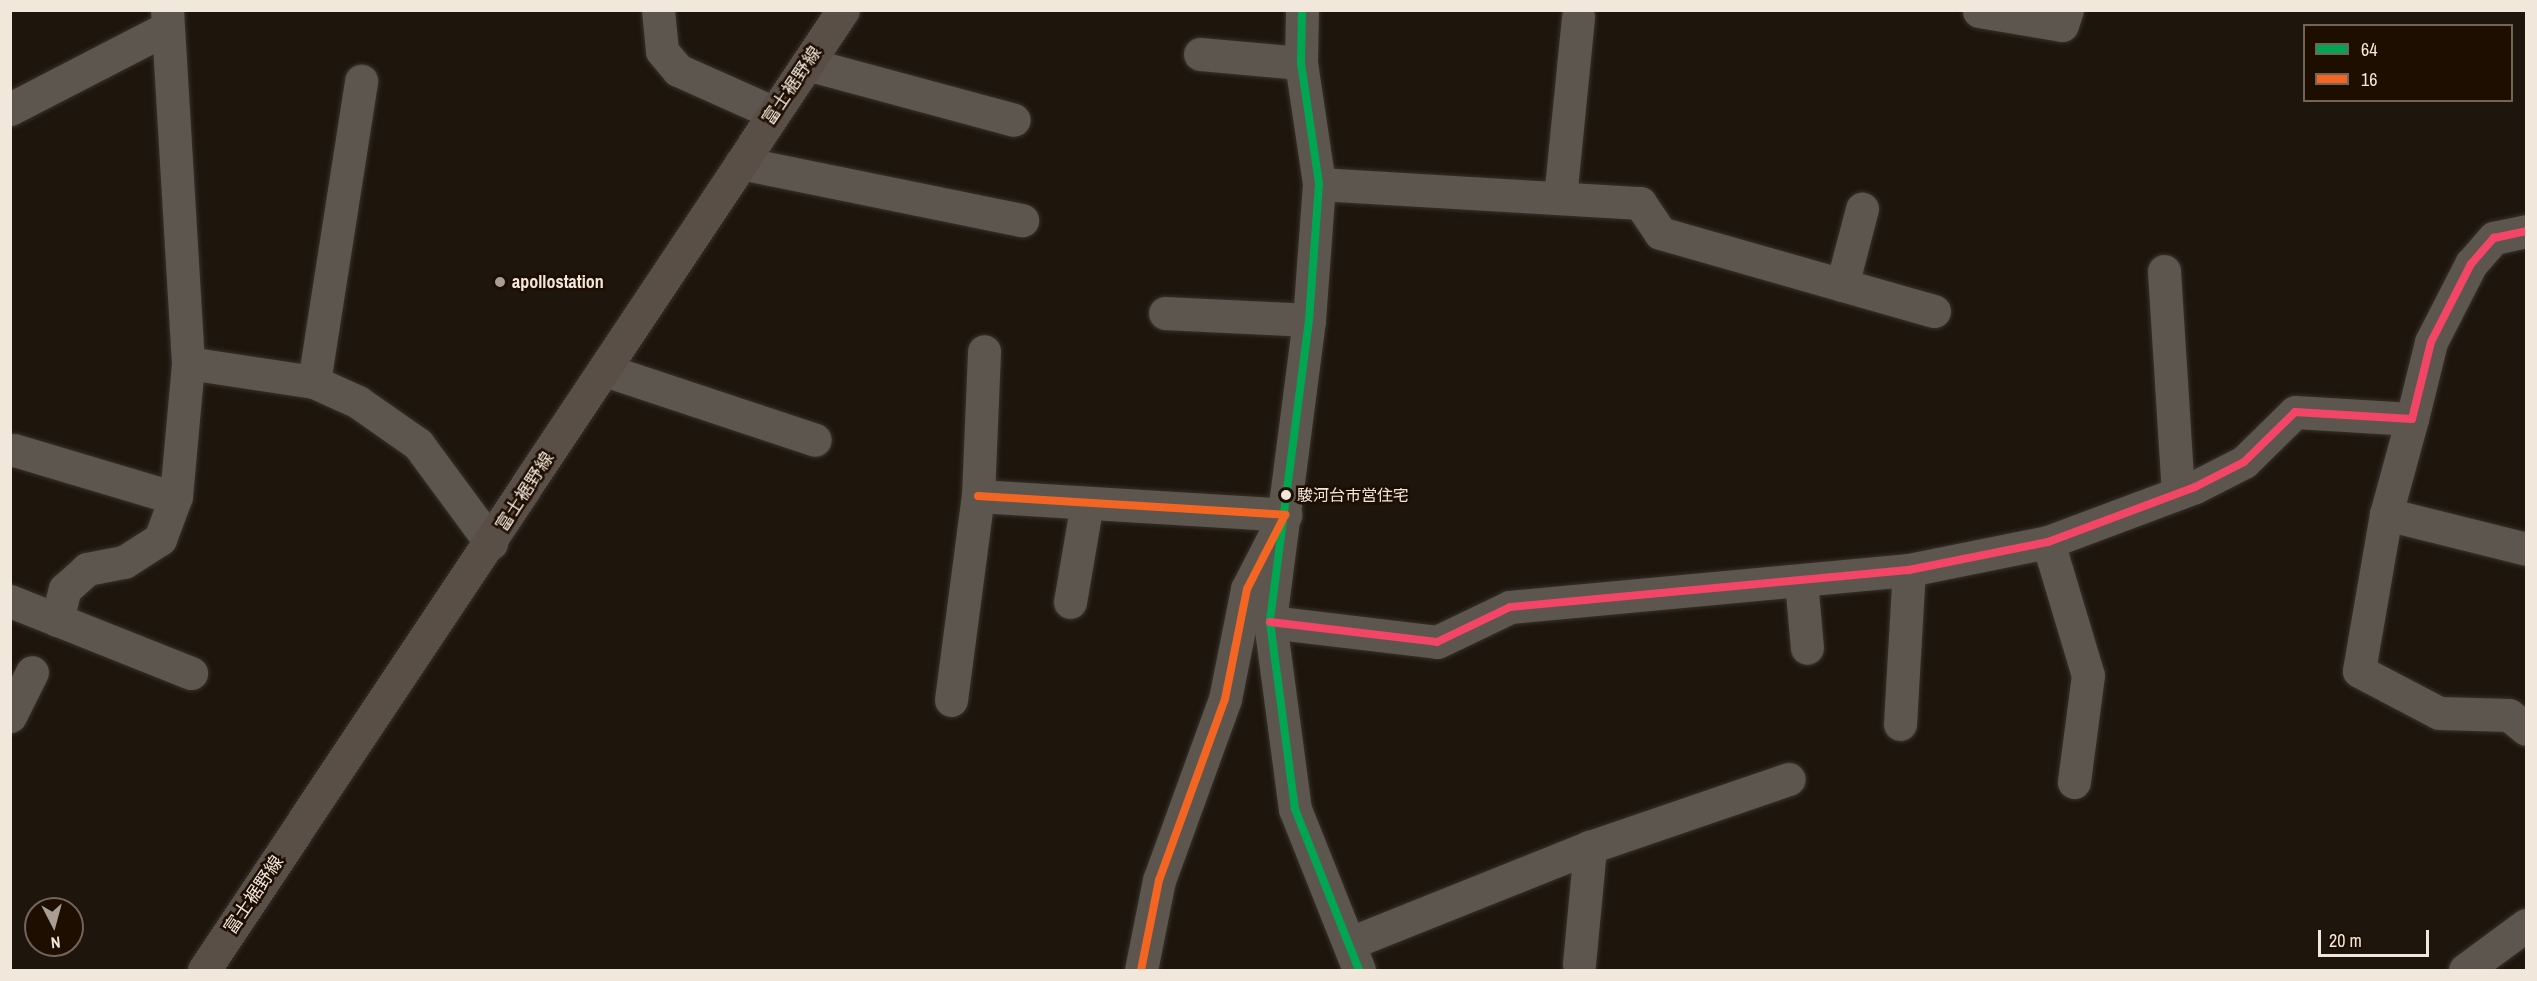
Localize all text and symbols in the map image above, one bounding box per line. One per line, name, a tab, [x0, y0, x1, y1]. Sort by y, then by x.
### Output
legend	[2303, 24, 2513, 102]
text: 64	[2361, 37, 2377, 62]
street label: 富士裾野線	[758, 43, 826, 129]
text: 16	[2361, 67, 2377, 92]
place label: apollostation	[512, 271, 604, 293]
marker: apollostation	[493, 275, 507, 289]
street label: 富士裾野線	[491, 448, 559, 536]
place label: 駿河台市営住宅	[1297, 485, 1409, 505]
marker: 駿河台市営住宅	[1280, 489, 1292, 501]
street label: 富士裾野線	[220, 852, 288, 938]
north arrow	[24, 897, 84, 957]
scale bar	[2321, 918, 2432, 956]
text: 20 m	[2329, 928, 2362, 953]
text: N	[50, 931, 62, 954]

